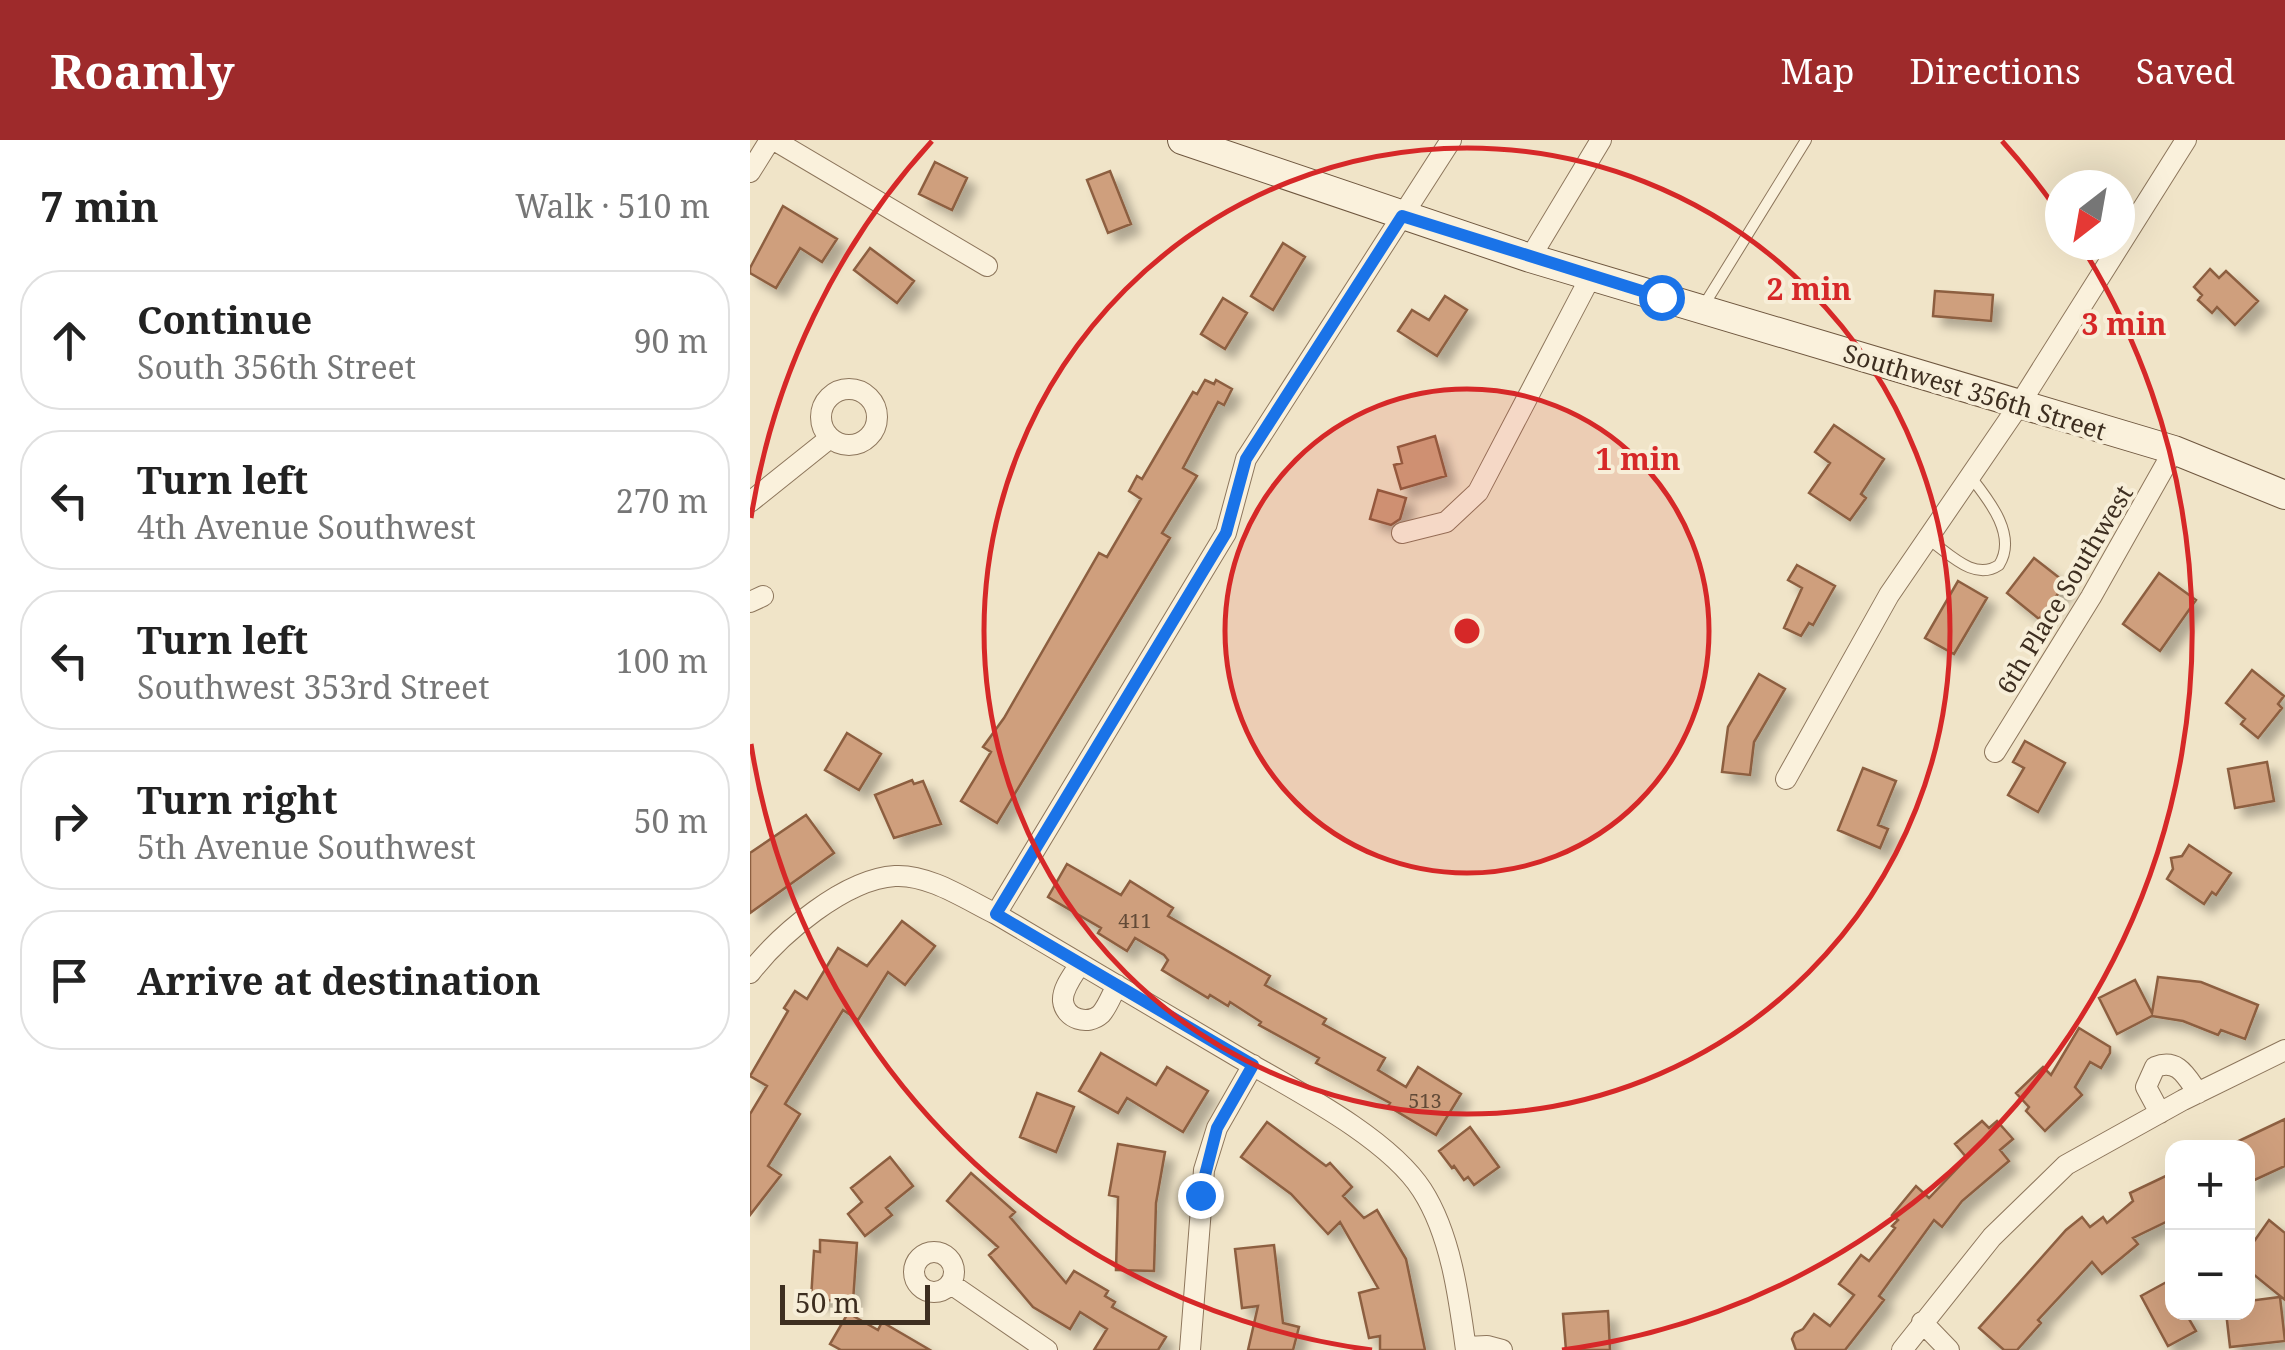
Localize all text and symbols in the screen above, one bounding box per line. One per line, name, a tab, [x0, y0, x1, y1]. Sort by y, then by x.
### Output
text: Roamly	[50, 38, 234, 103]
text: Map	[1781, 47, 1855, 94]
text: Directions	[1910, 47, 2081, 94]
text: Saved	[2136, 47, 2235, 94]
north arrow	[2045, 170, 2135, 260]
text: 7 min	[40, 177, 159, 234]
text: Walk · 510 m	[515, 184, 710, 227]
text: 2 min	[1767, 268, 1851, 309]
route start	[1639, 275, 1685, 321]
text: Continue	[137, 293, 312, 345]
text: 3 min	[2082, 303, 2166, 344]
icon: ahead	[42, 313, 97, 368]
text: 90 m	[634, 319, 708, 362]
street label: Southwest 356th Street	[1840, 335, 2111, 447]
text: South 356th Street	[137, 345, 416, 388]
text: 1 min	[1596, 438, 1680, 479]
text: Turn left	[137, 453, 308, 505]
icon: left	[42, 473, 97, 528]
street label: 6th Place Southwest	[1988, 478, 2140, 700]
text: 270 m	[616, 479, 708, 522]
text: 4th Avenue Southwest	[137, 505, 476, 548]
text: Turn left	[137, 613, 308, 665]
centre of rings	[1449, 613, 1485, 649]
icon: left	[42, 633, 97, 688]
text: 100 m	[616, 639, 708, 682]
text: Southwest 353rd Street	[137, 665, 489, 708]
text: Turn right	[137, 773, 338, 825]
icon: right	[42, 793, 97, 848]
text: 50 m	[634, 799, 708, 842]
text: 5th Avenue Southwest	[137, 825, 476, 868]
house number: 411	[1118, 907, 1152, 934]
icon: arrive	[42, 953, 97, 1008]
text: Arrive at destination	[137, 954, 541, 1006]
house number: 513	[1408, 1087, 1442, 1114]
map controls	[2165, 1140, 2255, 1320]
button: +	[2165, 1140, 2255, 1230]
route end	[1178, 1173, 1224, 1219]
button: −	[2165, 1230, 2255, 1320]
scale bar	[780, 1280, 930, 1324]
text: 50 m	[795, 1283, 860, 1321]

